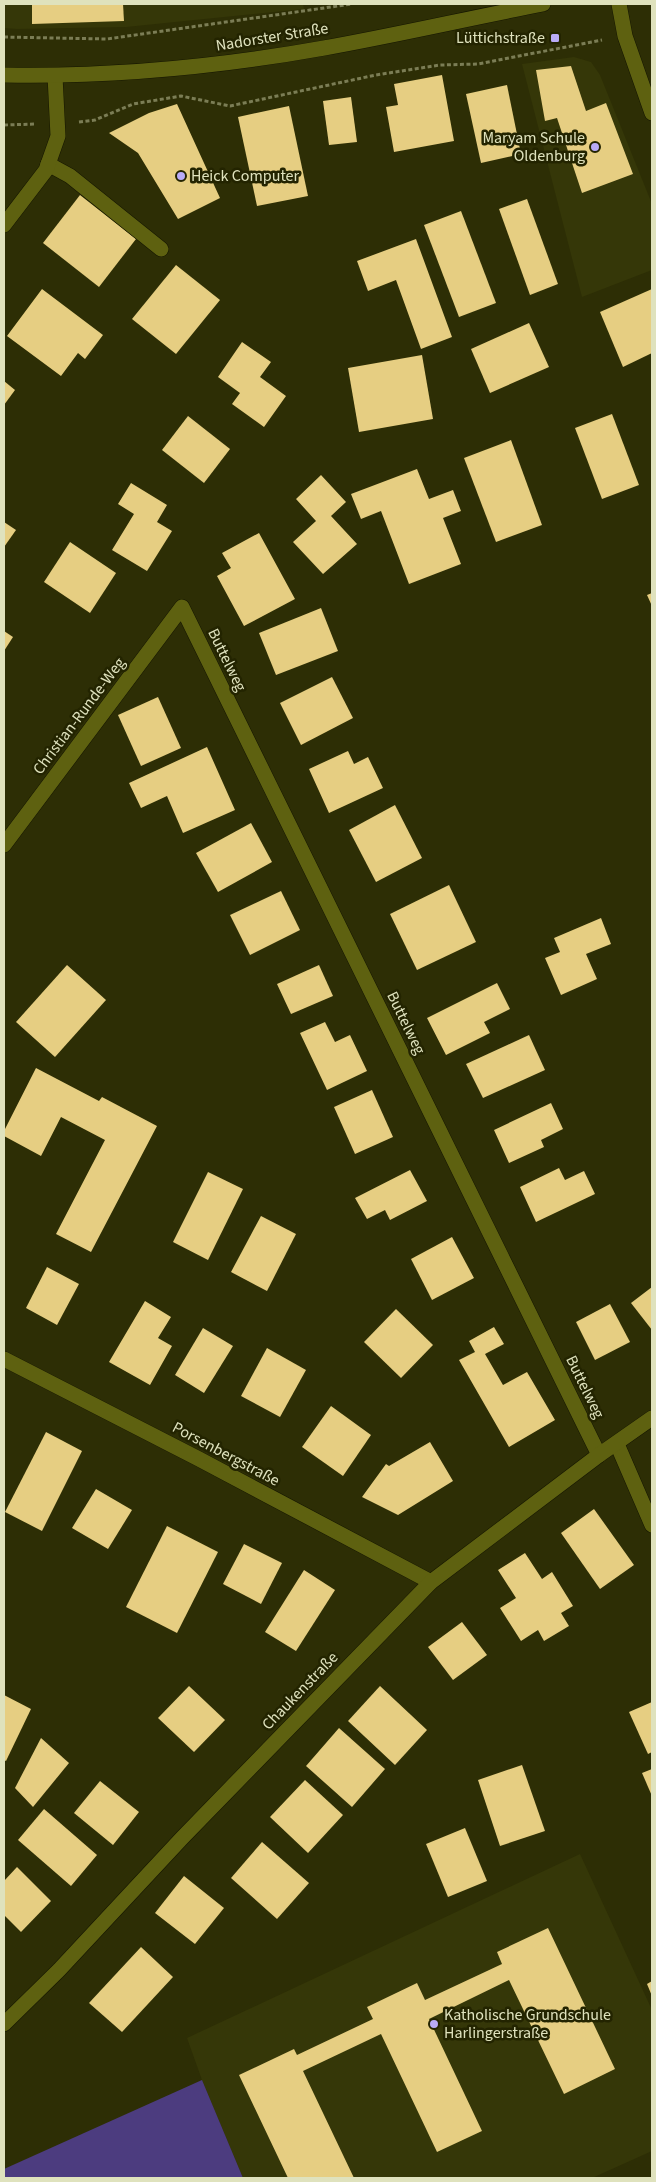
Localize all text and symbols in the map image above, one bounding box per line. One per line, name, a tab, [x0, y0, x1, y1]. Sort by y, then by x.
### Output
street label: Nadorster Straße	[214, 17, 330, 57]
place label: Lüttichstraße	[456, 27, 545, 49]
marker: Lüttichstraße	[549, 32, 561, 44]
place label: Maryam Schule Oldenburg	[482, 127, 585, 167]
marker: Maryam Schule Oldenburg	[589, 141, 601, 153]
place label: Heick Computer	[191, 165, 300, 187]
marker: Heick Computer	[175, 170, 187, 182]
street label: Buttelweg	[202, 625, 252, 695]
street label: Christian-Runde-Weg	[28, 653, 130, 779]
street label: Buttelweg	[381, 988, 431, 1058]
street label: Buttelweg	[560, 1352, 610, 1422]
street label: Porsenbergstraße	[168, 1416, 284, 1492]
street label: Chaukenstraße	[257, 1647, 343, 1735]
place label: Katholische Grundschule Harlingerstraße	[444, 2004, 611, 2044]
marker: Katholische Grundschule Harlingerstraße	[428, 2018, 440, 2030]

